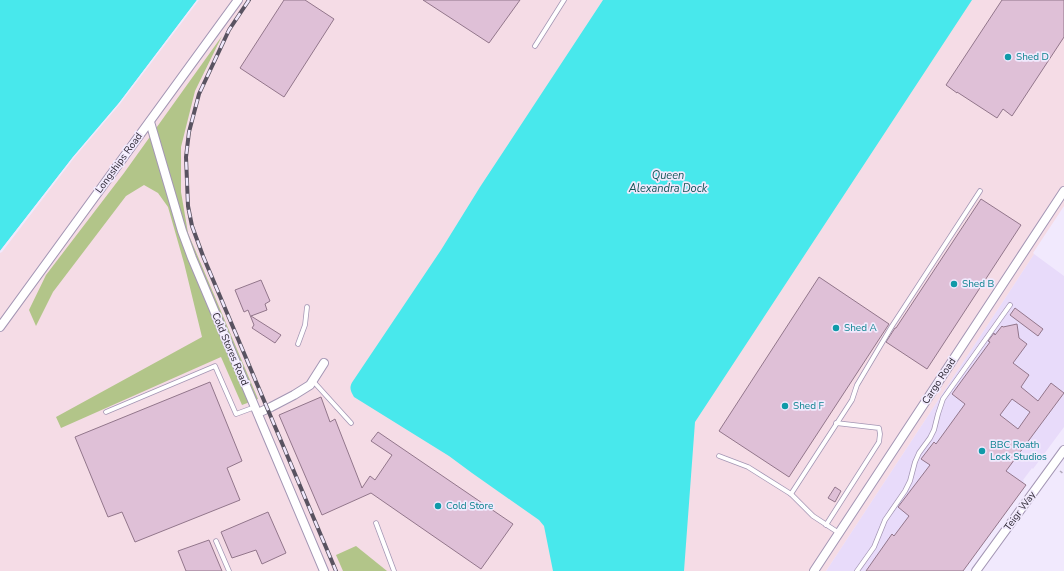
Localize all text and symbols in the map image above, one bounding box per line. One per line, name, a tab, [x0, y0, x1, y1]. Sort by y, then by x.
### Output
place label: Shed D	[1016, 50, 1049, 64]
marker: Shed D	[1003, 52, 1013, 62]
street label: Longships Road	[92, 130, 146, 196]
water label: Queen Alexandra Dock	[628, 168, 708, 196]
place label: Shed B	[962, 277, 995, 291]
marker: Shed B	[949, 279, 959, 289]
street label: Cold Stores Road	[208, 310, 252, 388]
place label: Shed A	[844, 321, 878, 335]
marker: Shed A	[831, 323, 841, 333]
street label: Cargo Road	[919, 355, 959, 407]
place label: Shed F	[793, 399, 825, 413]
marker: Shed F	[780, 401, 790, 411]
place label: BBC Roath Lock Studios	[990, 438, 1047, 464]
marker: BBC Roath Lock Studios	[977, 446, 987, 456]
street label: Teigr Way	[1001, 488, 1040, 534]
place label: Cold Store	[446, 499, 493, 513]
marker: Cold Store	[433, 501, 443, 511]

